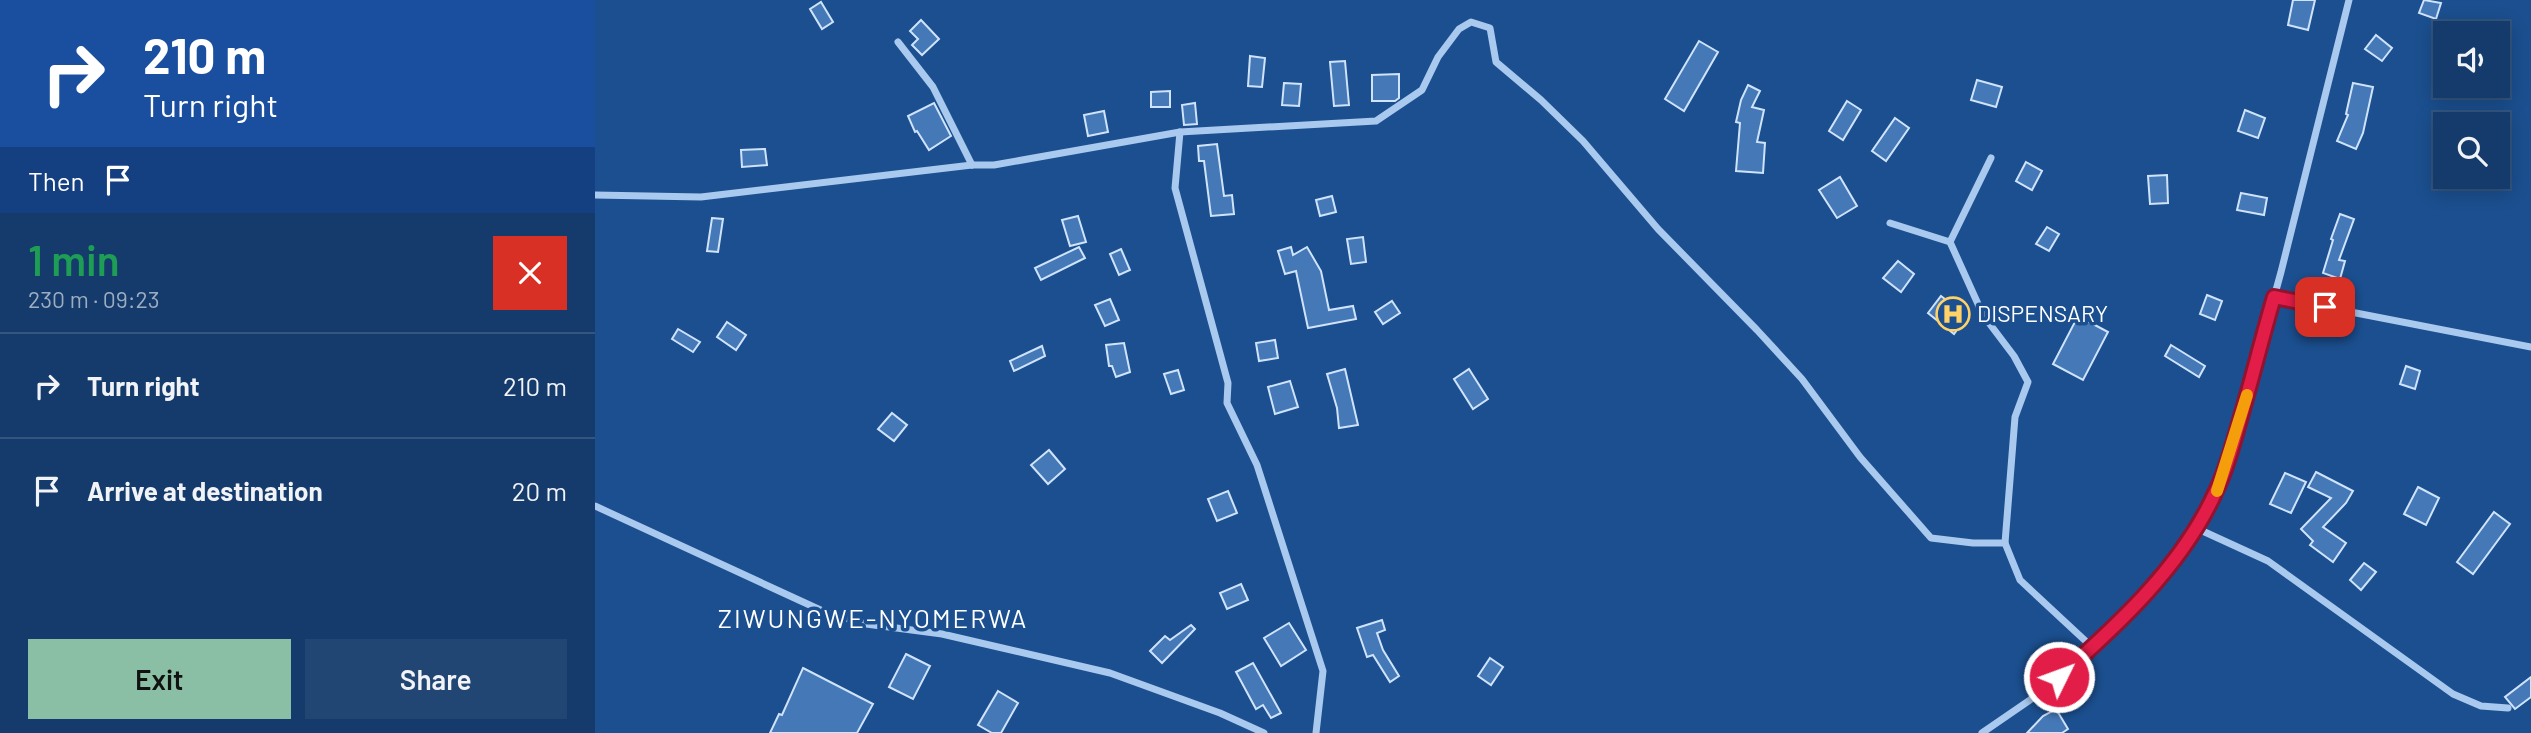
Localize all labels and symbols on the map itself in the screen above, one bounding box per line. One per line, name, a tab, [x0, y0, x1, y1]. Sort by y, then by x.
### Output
pin	[2295, 277, 2355, 337]
hospital icon: DISPENSARY	[1934, 295, 1972, 333]
place label: DISPENSARY	[1977, 299, 2108, 327]
district label: ZIWUNGWE-NYOMERWA	[718, 602, 1028, 633]
position arrow	[2022, 640, 2096, 714]

